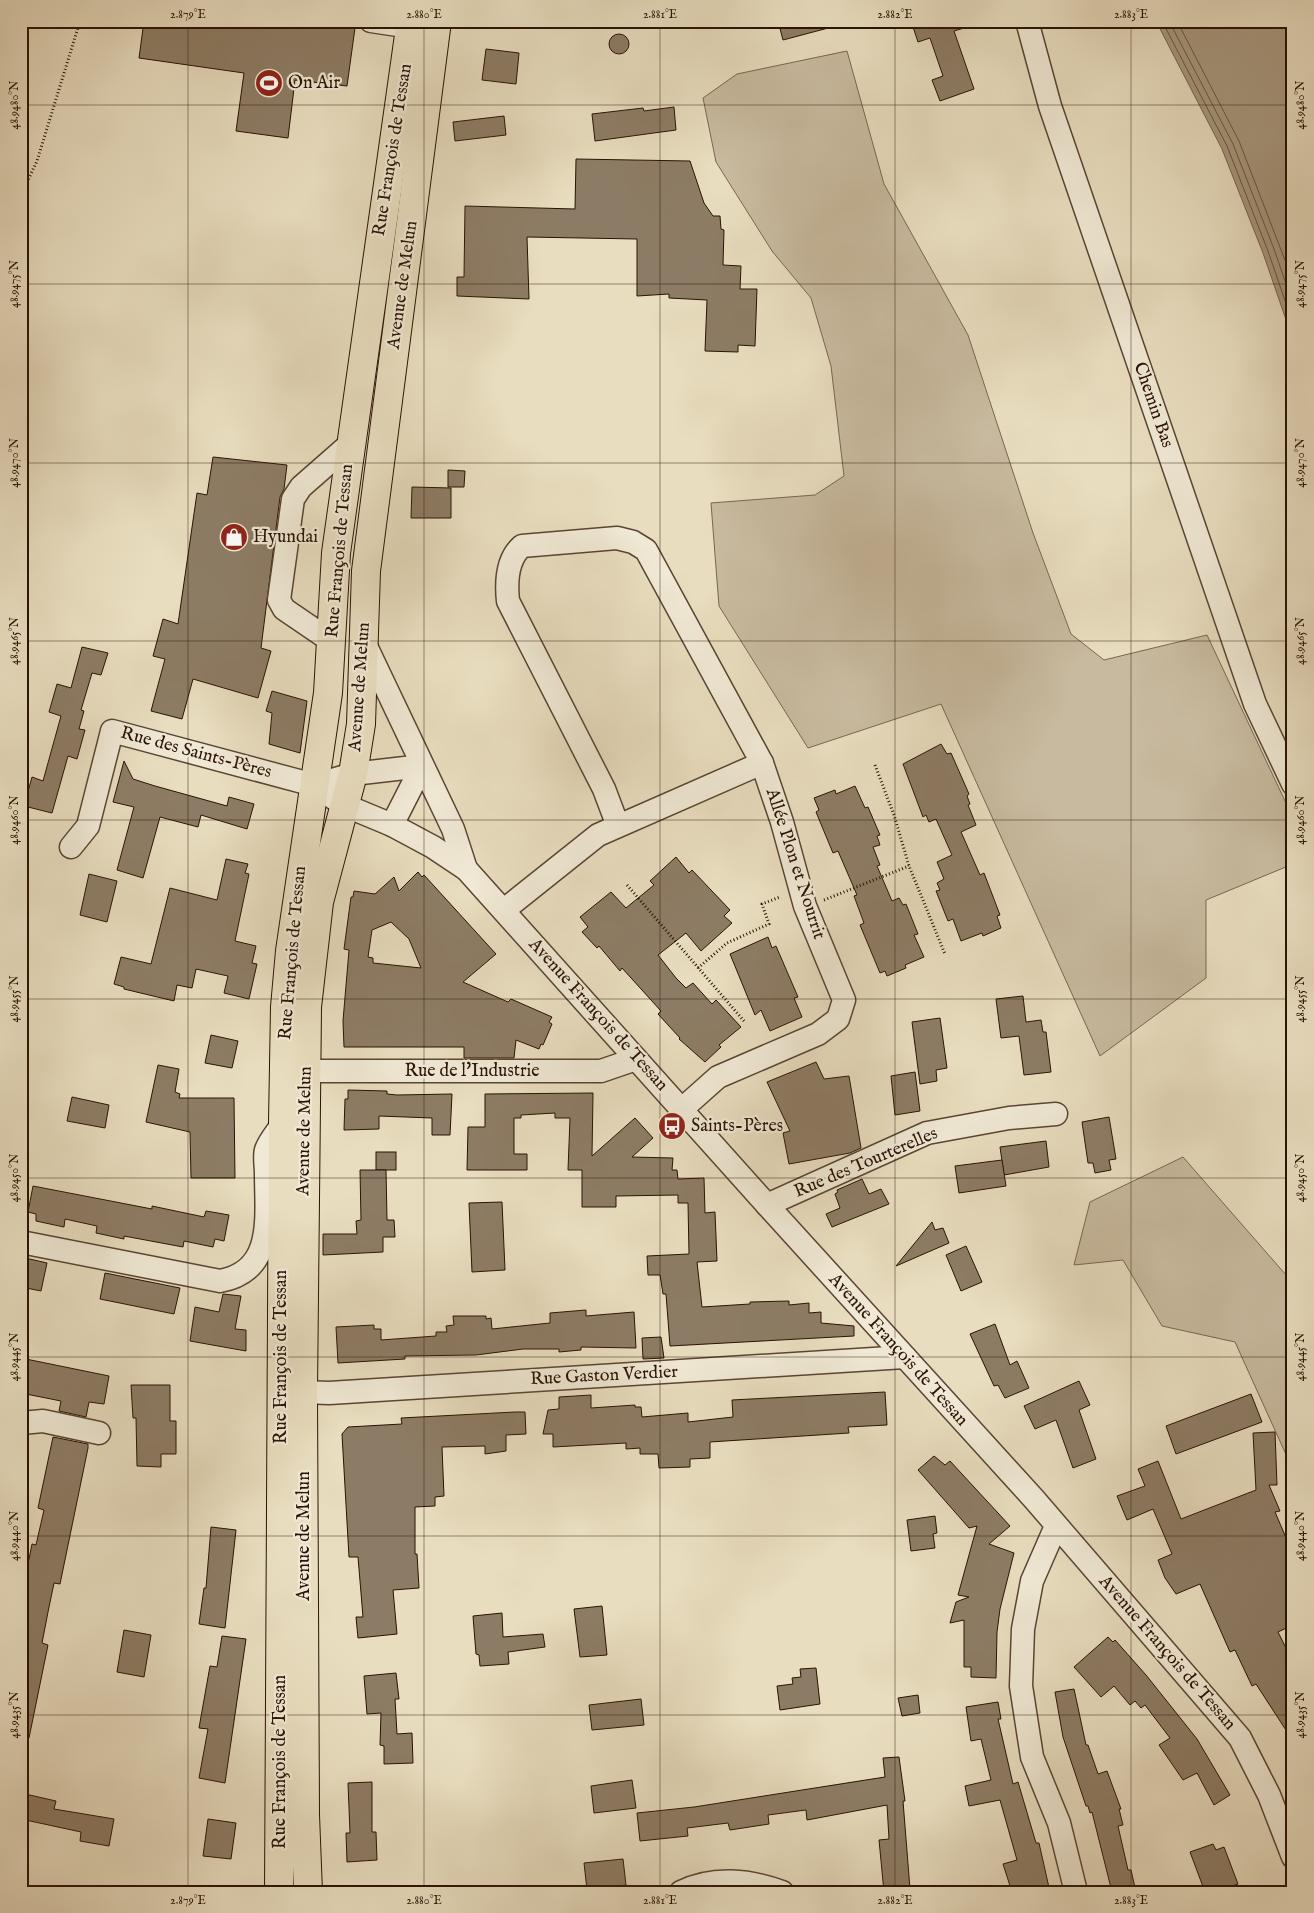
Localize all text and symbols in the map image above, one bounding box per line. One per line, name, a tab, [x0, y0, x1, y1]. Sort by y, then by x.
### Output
text: 2.879°E	[170, 7, 206, 22]
text: 2.880°E	[406, 7, 442, 22]
text: 2.881°E	[643, 7, 677, 22]
text: 2.882°E	[877, 7, 913, 22]
text: 2.883°E	[1114, 7, 1148, 22]
street label: Rue François de Tessan	[368, 62, 418, 238]
sports icon: On Air	[254, 68, 284, 98]
place label: On Air	[288, 72, 340, 95]
text: 48.9480°N	[7, 80, 22, 130]
text: 48.9480°N	[1293, 80, 1308, 130]
street label: Avenue de Melun	[382, 219, 423, 352]
text: 48.9475°N	[7, 259, 22, 308]
text: 48.9475°N	[1293, 259, 1308, 308]
street label: Chemin Bas	[1128, 359, 1178, 451]
text: 48.9470°N	[7, 438, 22, 488]
text: 48.9470°N	[1293, 438, 1308, 488]
street label: Rue François de Tessan	[321, 463, 359, 639]
shop icon: Hyundai	[219, 522, 249, 552]
place label: Hyundai	[253, 526, 318, 549]
text: 48.9465°N	[7, 616, 22, 665]
text: 48.9465°N	[1293, 616, 1308, 665]
street label: Avenue de Melun	[344, 621, 376, 753]
street label: Rue des Saints-Pères	[118, 722, 274, 784]
street label: Allée Plon et Nourrit	[759, 785, 830, 942]
text: 48.9460°N	[7, 795, 22, 845]
text: 48.9460°N	[1293, 795, 1308, 845]
street label: Rue François de Tessan	[274, 865, 312, 1041]
street label: Avenue François de Tessan	[522, 933, 673, 1097]
text: 48.9455°N	[7, 975, 22, 1023]
text: 48.9455°N	[1293, 975, 1308, 1023]
street label: Rue de l'Industrie	[404, 1060, 540, 1083]
street label: Avenue de Melun	[292, 1066, 318, 1197]
bus stop icon: Saints-Pères	[657, 1111, 687, 1141]
place label: Saints-Pères	[691, 1115, 783, 1138]
street label: Rue des Tourterelles	[791, 1122, 941, 1204]
text: 48.9450°N	[7, 1153, 22, 1202]
text: 48.9450°N	[1293, 1153, 1308, 1202]
street label: Avenue François de Tessan	[822, 1268, 973, 1432]
street label: Rue François de Tessan	[270, 1269, 293, 1444]
text: 48.9445°N	[7, 1332, 22, 1381]
text: 48.9445°N	[1293, 1332, 1308, 1381]
street label: Rue Gaston Verdier	[530, 1361, 679, 1391]
street label: Avenue de Melun	[293, 1471, 316, 1602]
text: 48.9440°N	[7, 1510, 22, 1561]
text: 48.9440°N	[1293, 1510, 1308, 1561]
street label: Avenue François de Tessan	[1093, 1570, 1241, 1736]
street label: Rue François de Tessan	[269, 1674, 292, 1849]
text: 48.9435°N	[7, 1691, 22, 1739]
text: 48.9435°N	[1293, 1691, 1308, 1739]
text: 2.879°E	[170, 1893, 206, 1908]
text: 2.880°E	[406, 1893, 442, 1908]
text: 2.881°E	[643, 1893, 677, 1908]
text: 2.882°E	[877, 1893, 913, 1908]
text: 2.883°E	[1114, 1893, 1148, 1908]

